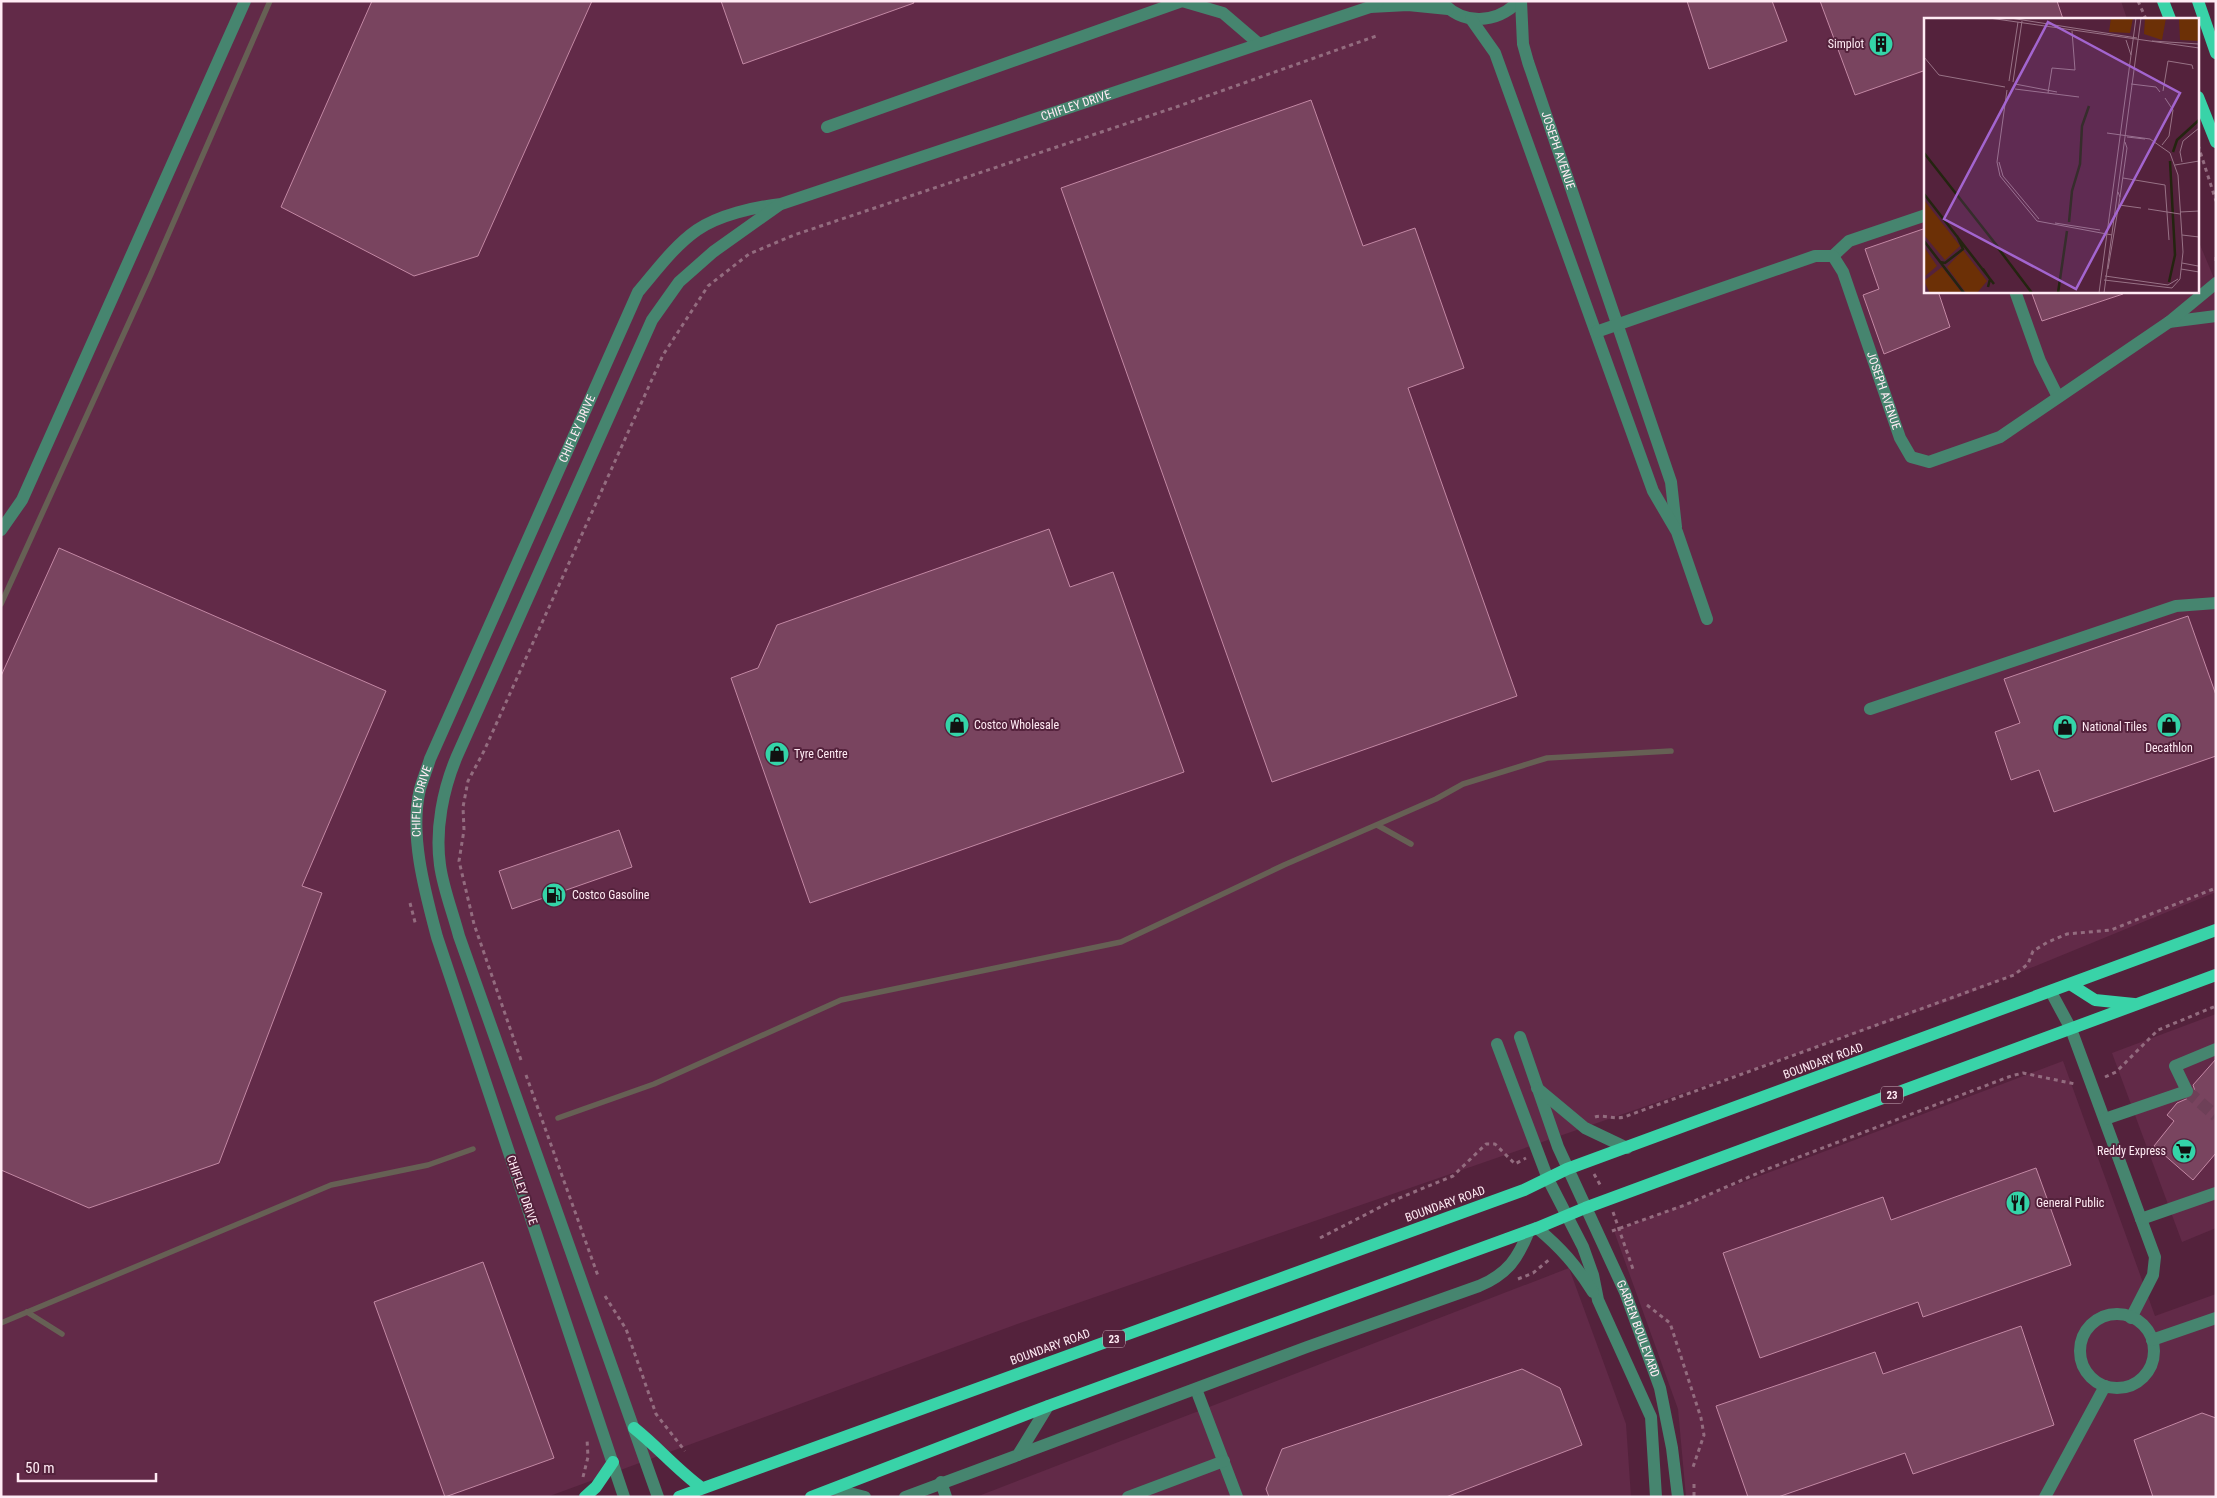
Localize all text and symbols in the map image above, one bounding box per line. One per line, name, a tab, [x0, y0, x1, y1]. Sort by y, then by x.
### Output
inset map	[1924, 18, 2200, 292]
building icon: Simplot	[1868, 31, 1894, 57]
place label: Simplot	[1828, 37, 1864, 51]
street label: CHIFLEY DRIVE	[1039, 87, 1113, 124]
street label: JOSEPH AVENUE	[1538, 110, 1578, 191]
street label: JOSEPH AVENUE	[1864, 350, 1904, 431]
street label: CHIFLEY DRIVE	[556, 393, 598, 465]
shop icon: Costco Wholesale	[944, 712, 970, 738]
shop icon: Decathlon	[2156, 712, 2182, 738]
shop icon: National Tiles	[2052, 714, 2078, 740]
place label: Costco Wholesale	[974, 718, 1059, 732]
place label: National Tiles	[2082, 720, 2147, 734]
shop icon: Tyre Centre	[764, 741, 790, 767]
place label: Decathlon	[2145, 741, 2193, 755]
place label: Tyre Centre	[794, 747, 848, 761]
street label: CHIFLEY DRIVE	[409, 763, 434, 837]
fuel station icon: Costco Gasoline	[541, 882, 567, 908]
place label: Costco Gasoline	[572, 888, 650, 902]
street label: BOUNDARY ROAD	[1781, 1040, 1865, 1082]
road number: 23	[1881, 1086, 1903, 1104]
supermarket icon: Reddy Express	[2171, 1138, 2197, 1164]
place label: Reddy Express	[2097, 1144, 2166, 1158]
street label: CHIFLEY DRIVE	[504, 1153, 540, 1227]
street label: BOUNDARY ROAD	[1403, 1183, 1487, 1225]
restaurant icon: General Public	[2005, 1190, 2031, 1216]
place label: General Public	[2036, 1196, 2105, 1210]
street label: GARDEN BOULEVARD	[1614, 1278, 1662, 1379]
street label: BOUNDARY ROAD	[1008, 1326, 1092, 1368]
road number: 23	[1103, 1330, 1125, 1348]
scale bar	[18, 1450, 155, 1482]
text: 50 m	[25, 1459, 55, 1477]

